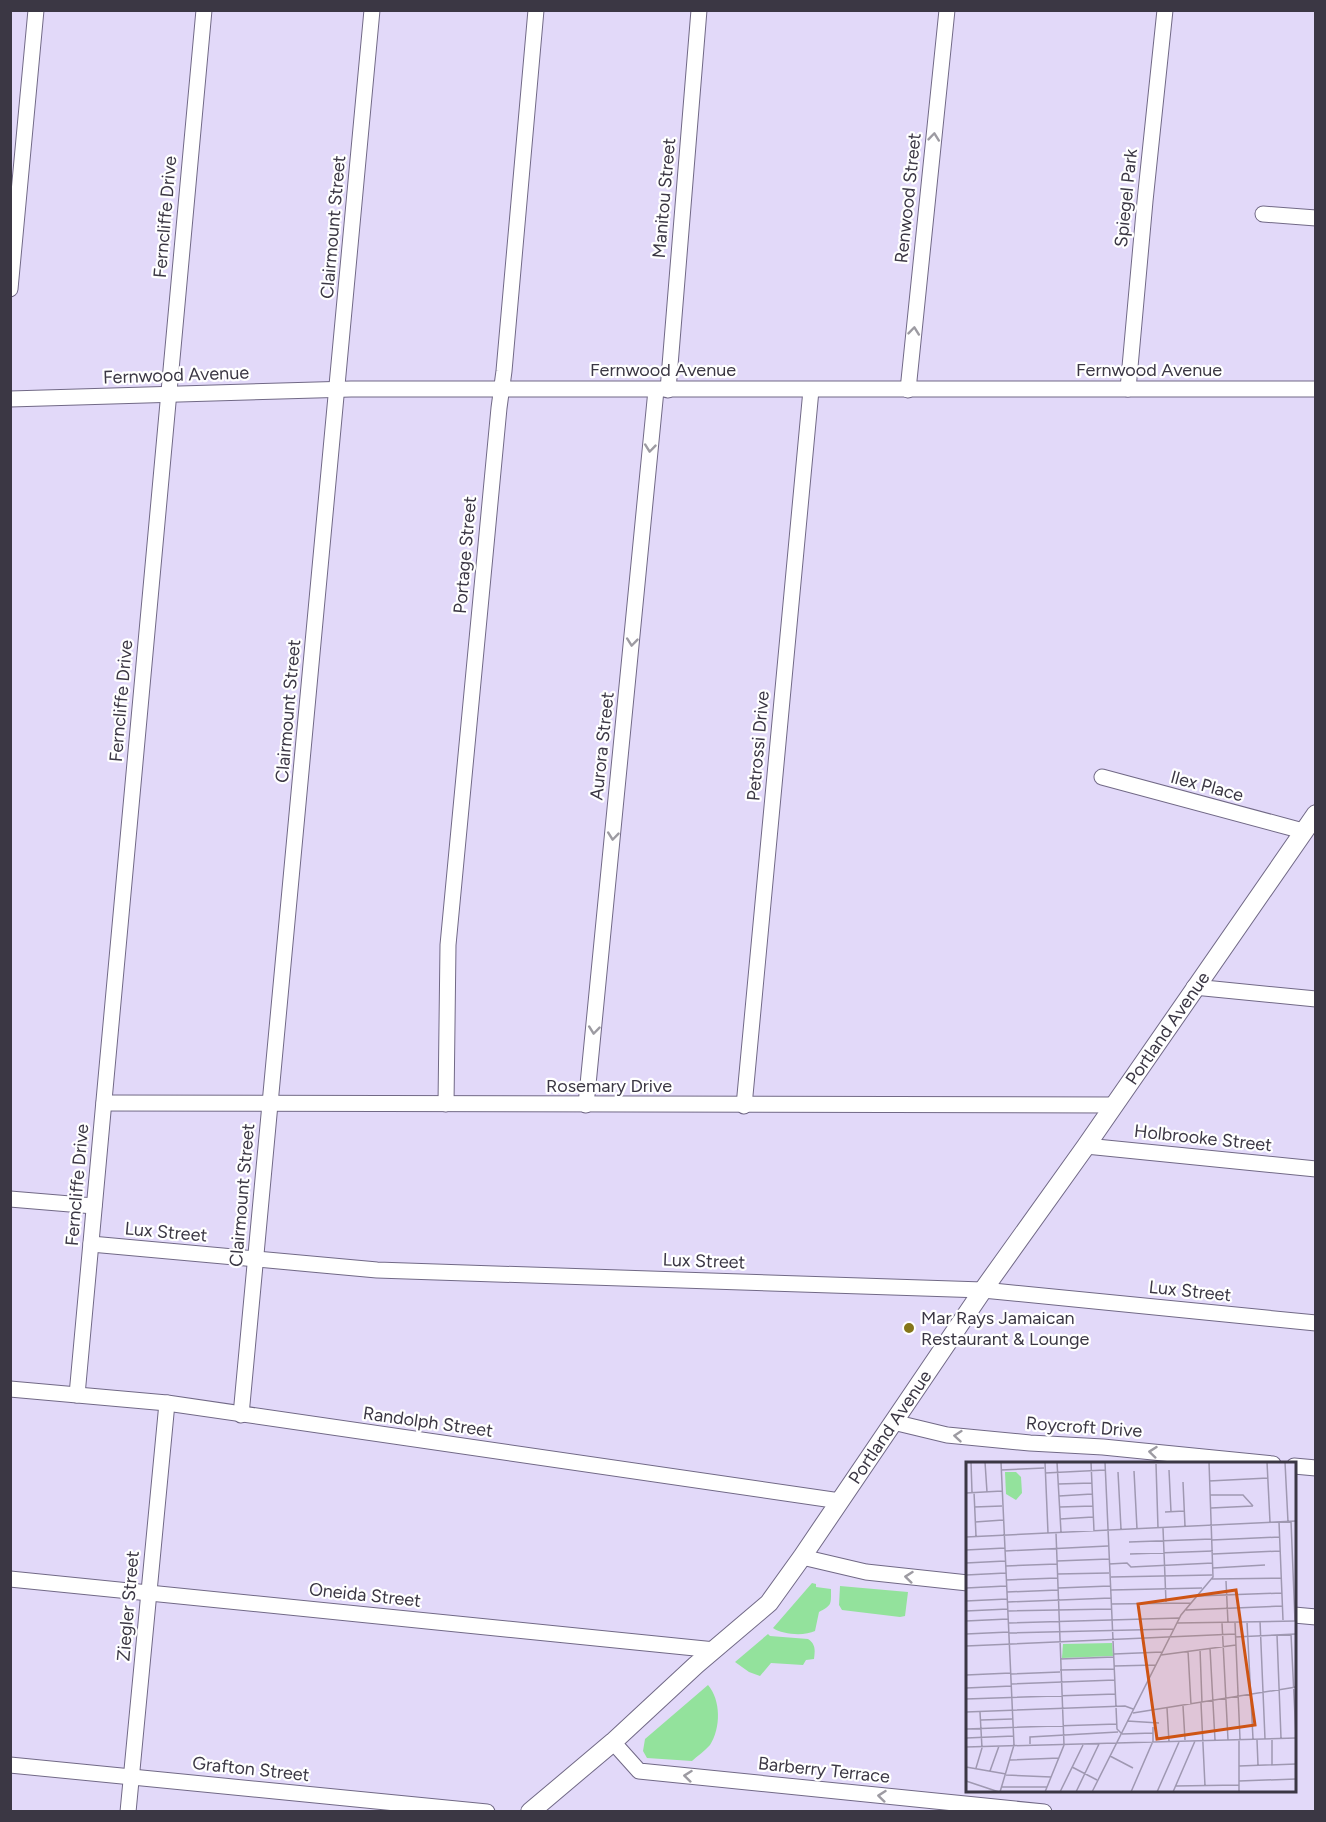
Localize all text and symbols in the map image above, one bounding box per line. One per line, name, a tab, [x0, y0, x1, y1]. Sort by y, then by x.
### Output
street label: Renwood Street	[890, 131, 926, 264]
one-way arrow	[927, 133, 940, 142]
street label: Manitou Street	[648, 137, 680, 259]
street label: Spiegel Park	[1110, 147, 1142, 248]
street label: Clairmount Street	[316, 154, 350, 300]
street label: Ferncliffe Drive	[149, 155, 181, 279]
one-way arrow	[907, 327, 920, 336]
street label: Fernwood Avenue	[590, 359, 736, 381]
street label: Fernwood Avenue	[1076, 359, 1222, 381]
street label: Fernwood Avenue	[103, 361, 250, 389]
one-way arrow	[644, 443, 657, 452]
street label: Portage Street	[449, 495, 481, 615]
one-way arrow	[626, 637, 639, 646]
street label: Clairmount Street	[271, 638, 305, 784]
street label: Ferncliffe Drive	[105, 639, 137, 763]
street label: Petrossi Drive	[742, 690, 774, 802]
street label: Aurora Street	[585, 691, 619, 801]
street label: Ilex Place	[1168, 766, 1246, 806]
one-way arrow	[607, 831, 620, 841]
street label: Portland Avenue	[1121, 967, 1214, 1089]
one-way arrow	[588, 1026, 601, 1035]
street label: Rosemary Drive	[546, 1075, 672, 1097]
street label: Holbrooke Street	[1133, 1120, 1273, 1156]
street label: Clairmount Street	[225, 1122, 259, 1268]
street label: Ferncliffe Drive	[61, 1123, 93, 1247]
street label: Lux Street	[124, 1217, 208, 1247]
street label: Lux Street	[662, 1249, 746, 1273]
street label: Lux Street	[1148, 1276, 1233, 1306]
place label: Mar Rays Jamaican Restaurant & Lounge	[921, 1307, 1090, 1350]
marker: Mar Rays Jamaican Restaurant & Lounge	[902, 1321, 916, 1335]
street label: Portland Avenue	[844, 1366, 936, 1488]
street label: Randolph Street	[362, 1402, 495, 1442]
street label: Roycroft Drive	[1025, 1412, 1143, 1442]
one-way arrow	[954, 1430, 963, 1443]
one-way arrow	[1148, 1446, 1157, 1459]
inset map	[966, 1462, 1296, 1792]
street label: Ziegler Street	[112, 1550, 144, 1662]
one-way arrow	[905, 1571, 914, 1584]
street label: Oneida Street	[308, 1578, 422, 1612]
street label: Grafton Street	[191, 1752, 311, 1786]
street label: Barberry Terrace	[757, 1752, 891, 1788]
one-way arrow	[684, 1770, 693, 1783]
one-way arrow	[878, 1790, 887, 1803]

